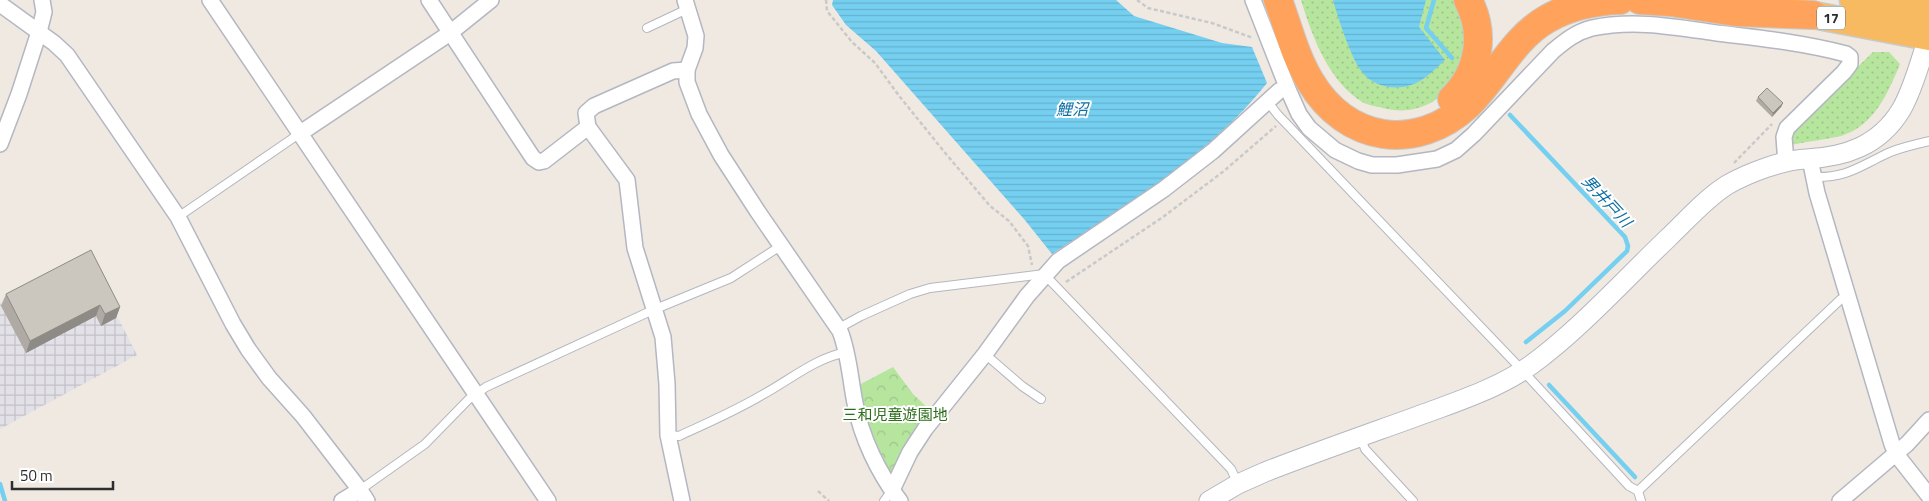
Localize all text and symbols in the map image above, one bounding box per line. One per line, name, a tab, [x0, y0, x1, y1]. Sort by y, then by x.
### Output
road number: 17	[1817, 7, 1845, 30]
water label: 鯉沼	[1056, 97, 1090, 121]
water label: 男井戸川	[1576, 169, 1639, 234]
park label: 三和児童遊園地	[842, 403, 948, 426]
scale bar	[12, 458, 114, 490]
text: 50 m	[20, 464, 53, 487]

